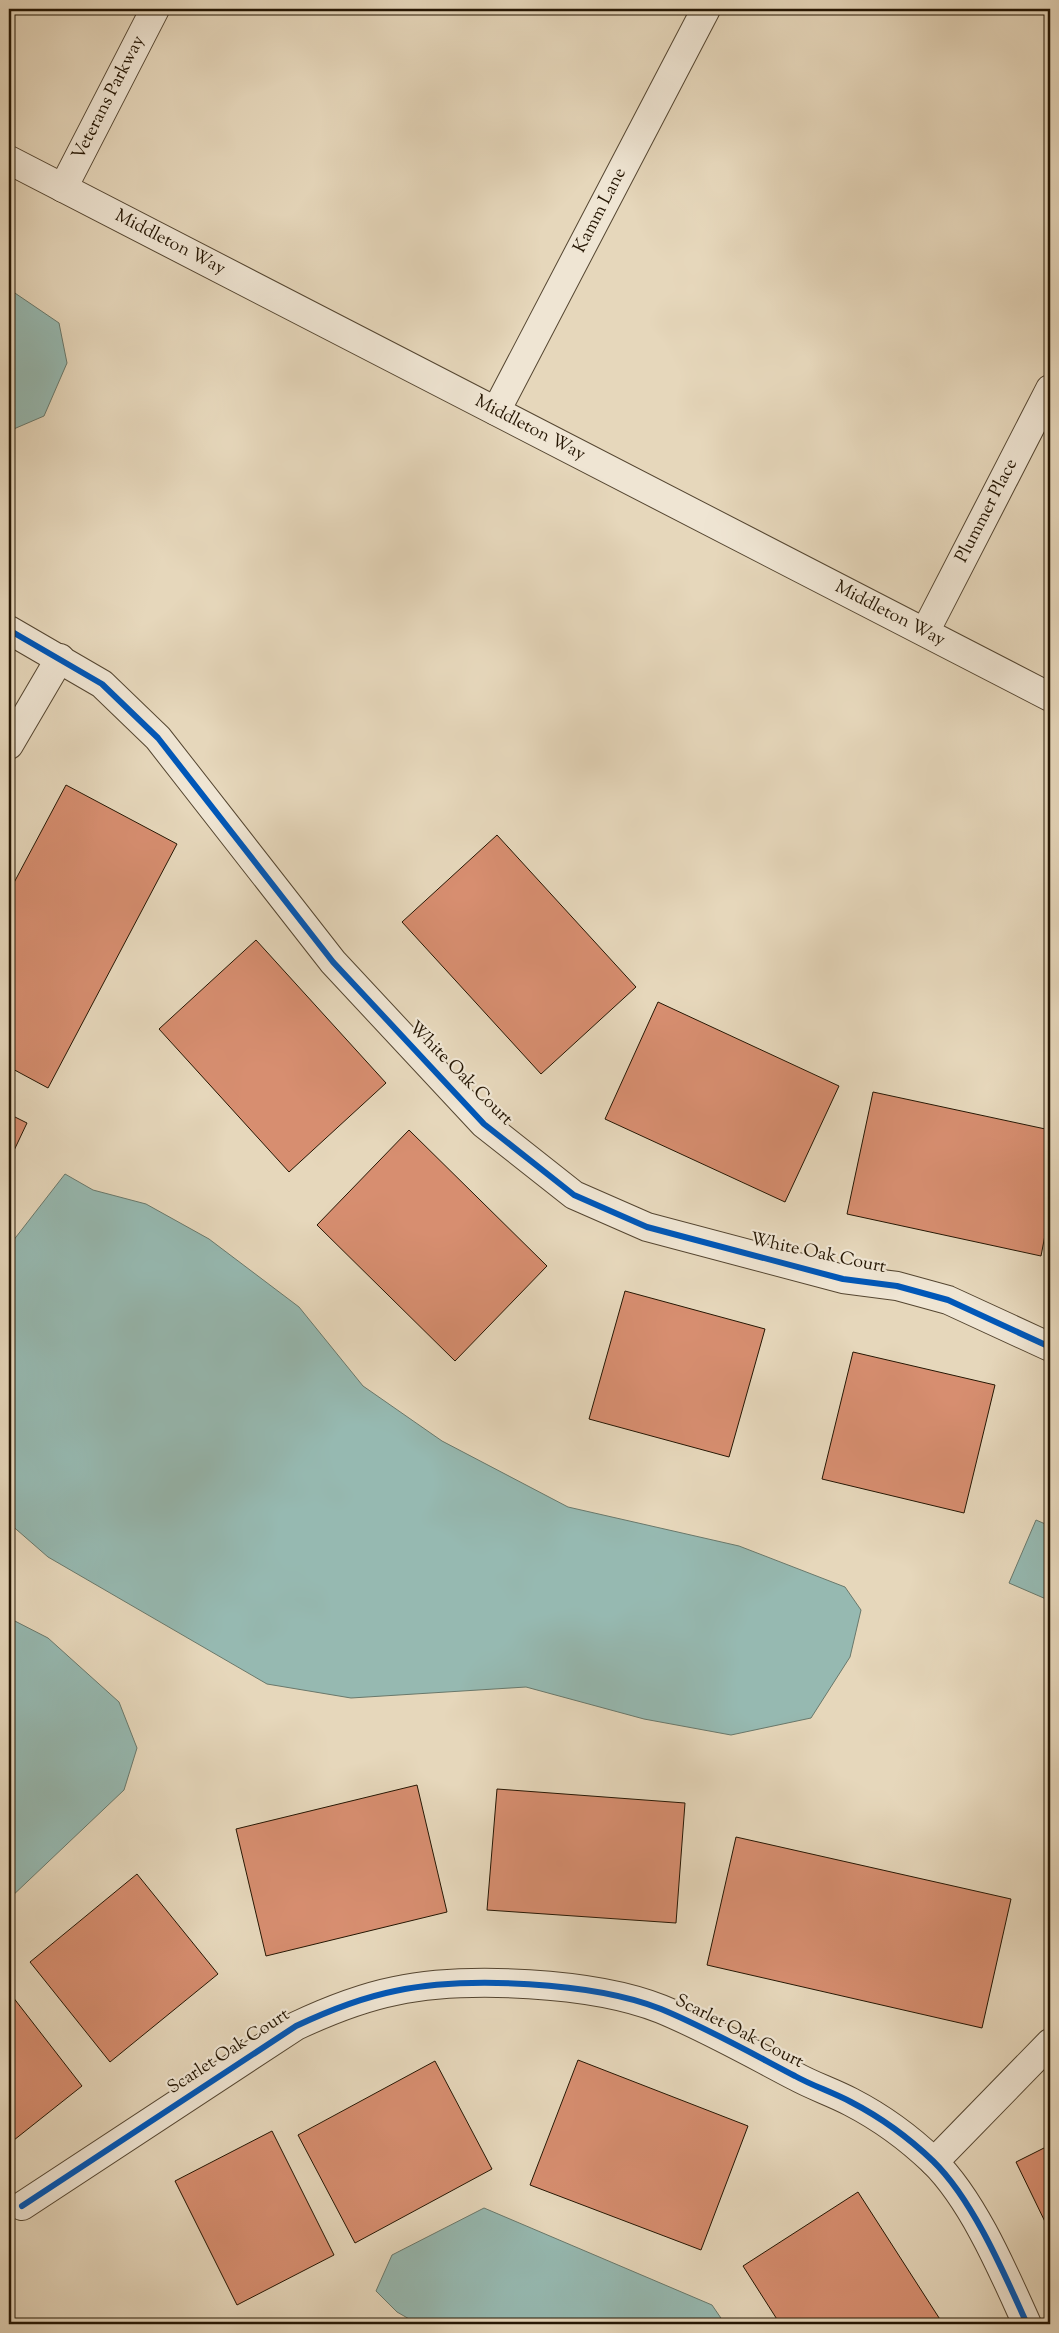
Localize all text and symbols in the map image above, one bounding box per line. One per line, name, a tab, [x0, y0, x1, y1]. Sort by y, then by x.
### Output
street label: Veterans Parkway	[66, 31, 152, 165]
street label: Kamm Lane	[568, 163, 634, 258]
street label: Middleton Way	[110, 204, 230, 282]
street label: Middleton Way	[470, 389, 590, 468]
street label: Plummer Place	[950, 455, 1025, 568]
street label: Middleton Way	[830, 575, 950, 654]
street label: White Oak Court	[402, 1016, 518, 1132]
street label: White Oak Court	[748, 1227, 888, 1281]
street label: Scarlet Oak Court	[670, 1988, 808, 2076]
street label: Scarlet Oak Court	[163, 2003, 295, 2101]

